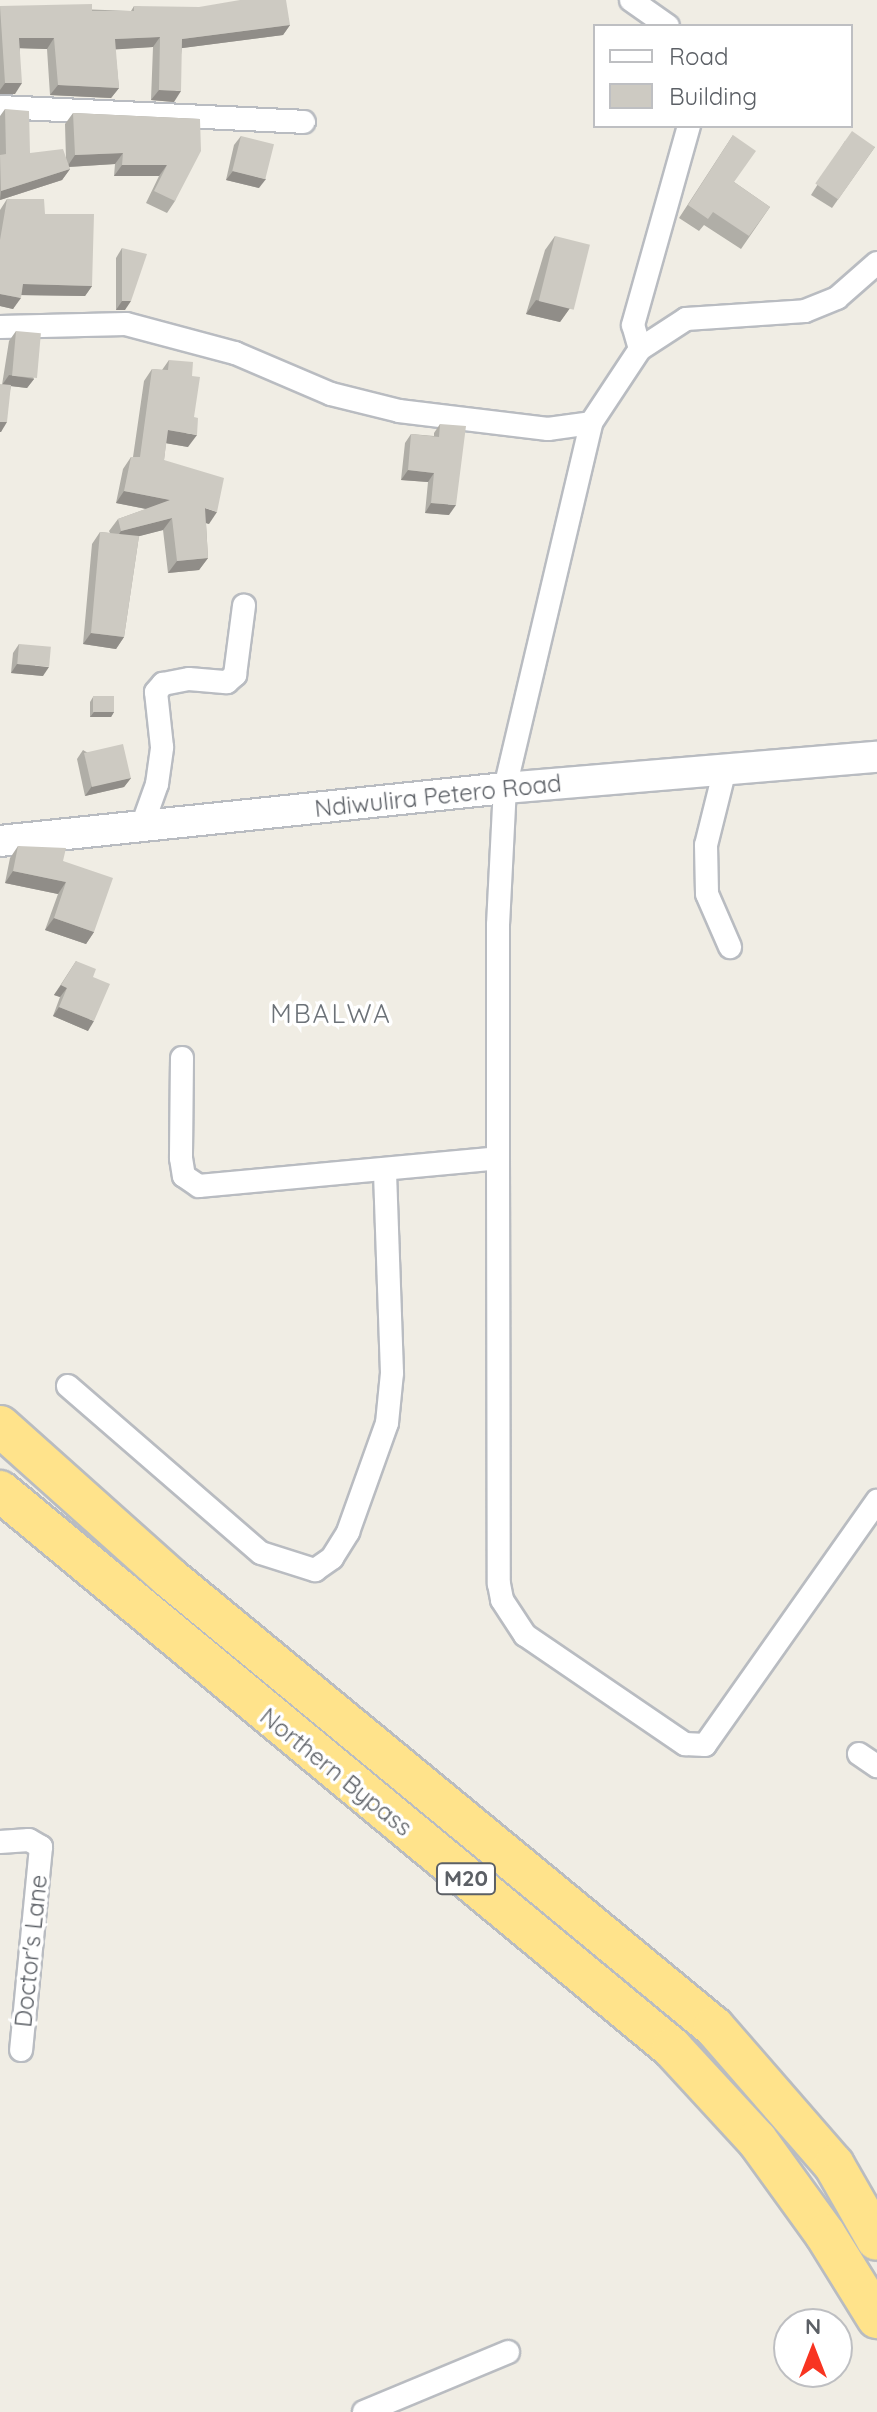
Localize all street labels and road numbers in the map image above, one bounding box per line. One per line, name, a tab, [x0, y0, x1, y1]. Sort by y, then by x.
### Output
street label: Ndiwulira Petero Road	[313, 769, 563, 823]
street label: Northern Bypass	[254, 1702, 418, 1842]
road number: M20	[434, 1861, 498, 1897]
street label: Doctor's Lane	[9, 1873, 53, 2029]

